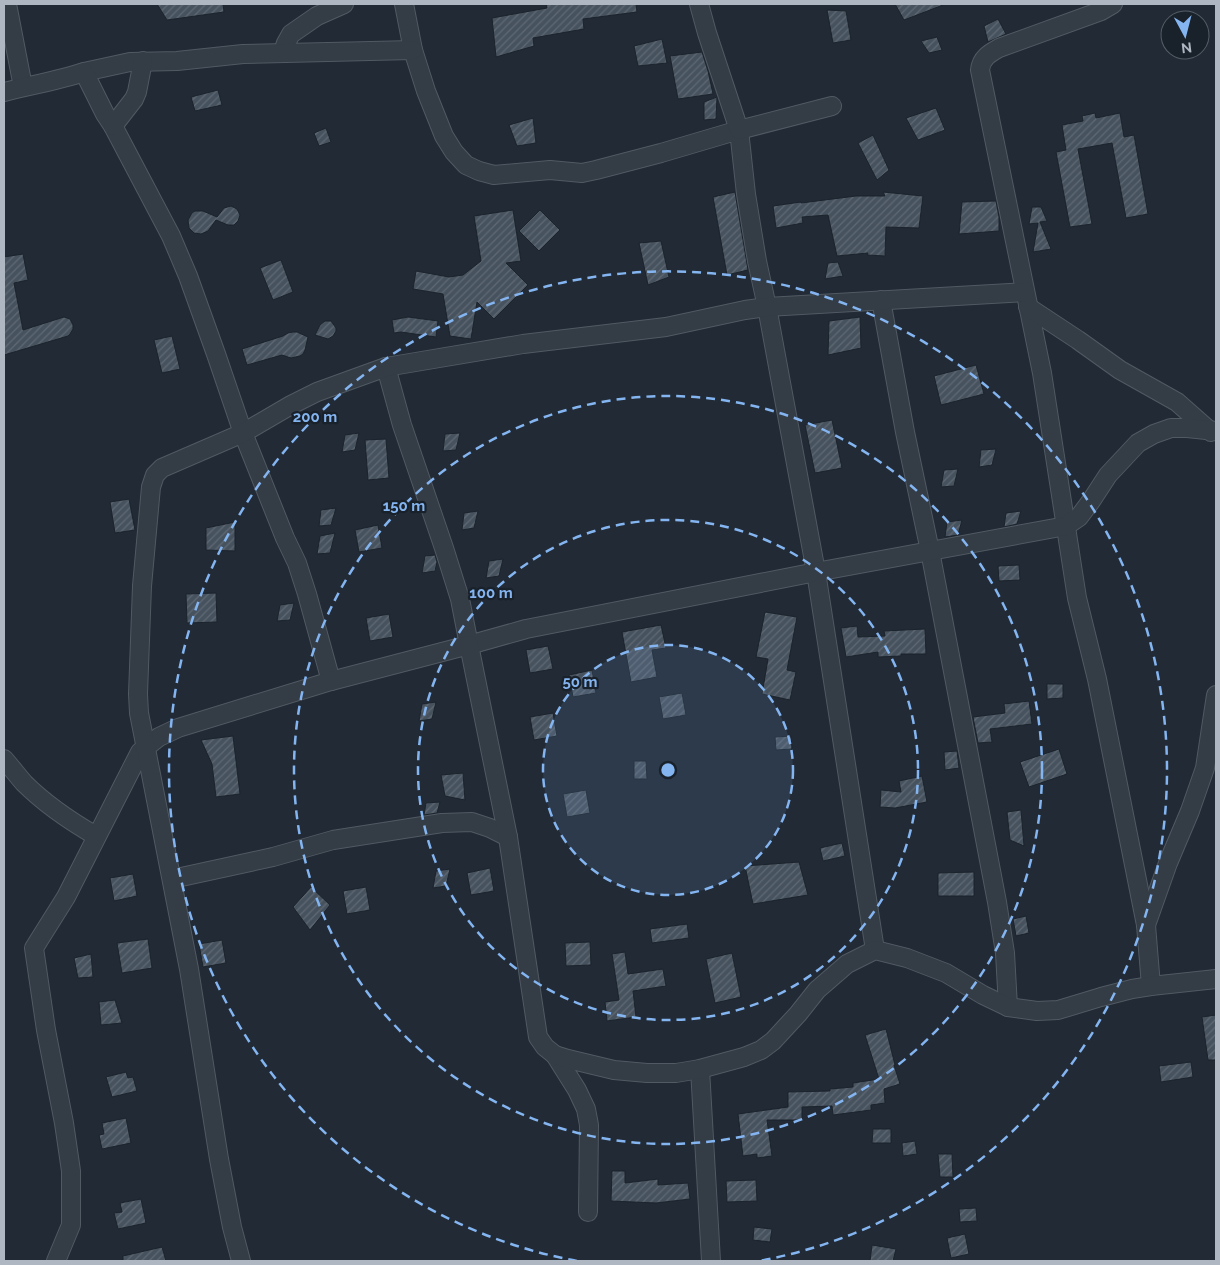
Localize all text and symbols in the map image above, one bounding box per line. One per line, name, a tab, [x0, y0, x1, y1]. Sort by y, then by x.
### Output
north arrow	[1160, 10, 1210, 60]
text: N	[1180, 39, 1193, 56]
text: 200 m	[293, 408, 337, 426]
text: 150 m	[383, 497, 425, 515]
text: 100 m	[469, 584, 513, 602]
text: 50 m	[562, 673, 598, 691]
centre of rings	[659, 761, 677, 779]

